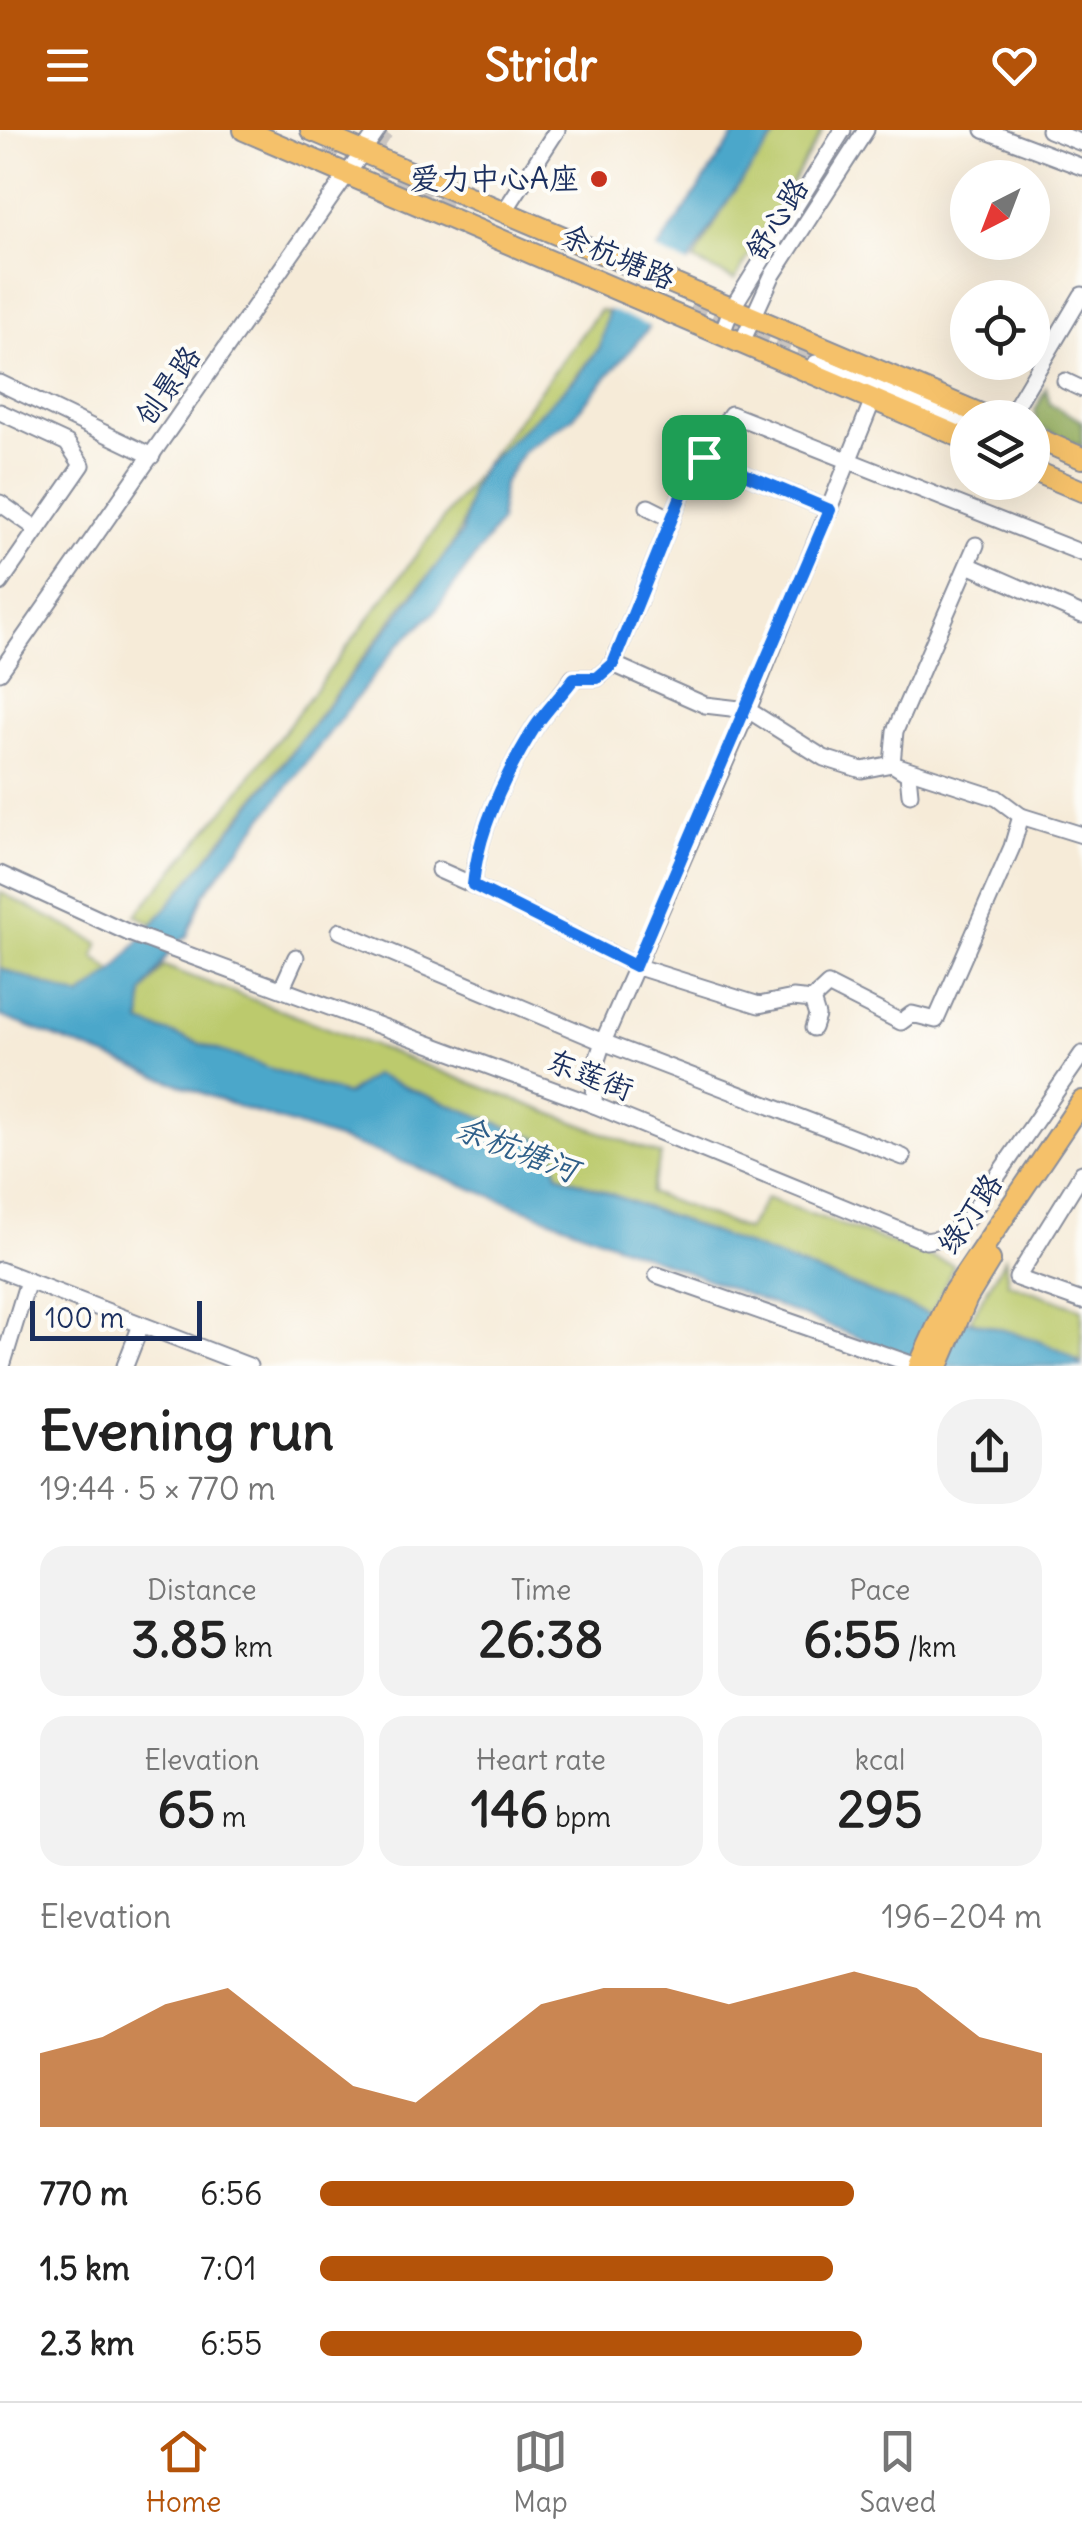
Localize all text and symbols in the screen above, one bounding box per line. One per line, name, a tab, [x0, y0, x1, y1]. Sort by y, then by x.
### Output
text: Stridr	[485, 37, 597, 93]
icon: menu	[40, 38, 95, 93]
icon: heart	[987, 38, 1042, 93]
place label: 爱力中心A座	[410, 159, 579, 197]
north arrow	[950, 160, 1050, 260]
map controls	[950, 160, 1050, 500]
marker: 爱力中心A座	[588, 168, 610, 190]
street label: 舒心路	[736, 170, 816, 267]
street label: 余杭塘路	[556, 215, 681, 297]
button: locate	[950, 280, 1050, 380]
street label: 创景路	[126, 338, 209, 433]
button: layers	[950, 400, 1050, 500]
pin	[662, 415, 747, 500]
icon: arrive	[677, 430, 732, 485]
street label: 东莲街	[542, 1040, 639, 1108]
water label: 余杭塘河	[450, 1106, 589, 1192]
street label: 绿汀路	[928, 1166, 1010, 1261]
scale bar	[30, 1296, 202, 1340]
text: 100 m	[45, 1300, 124, 1336]
text: Evening run	[40, 1396, 334, 1465]
button: share	[937, 1399, 1042, 1504]
text: 19:44 · 5 × 770 m	[40, 1468, 276, 1509]
text: Distance	[147, 1572, 257, 1608]
text: Time	[511, 1572, 571, 1608]
text: Pace	[850, 1572, 910, 1608]
text: 3.85	[131, 1608, 227, 1671]
text: 26:38	[479, 1608, 603, 1671]
text: 6:55	[803, 1608, 901, 1671]
text: km	[227, 1629, 273, 1665]
text: /km	[901, 1629, 957, 1665]
text: Elevation	[145, 1742, 259, 1778]
text: Heart rate	[476, 1742, 606, 1778]
text: kcal	[855, 1742, 905, 1778]
text: 65	[158, 1778, 215, 1841]
text: 146	[471, 1778, 548, 1841]
text: 295	[838, 1778, 922, 1841]
text: m	[215, 1799, 246, 1835]
text: bpm	[548, 1799, 611, 1835]
text: Elevation	[40, 1896, 171, 1937]
text: 196–204 m	[881, 1896, 1042, 1937]
text: 770 m	[40, 2173, 128, 2214]
text: 6:56	[200, 2173, 263, 2214]
text: 1.5 km	[40, 2248, 130, 2289]
text: 7:01	[200, 2248, 257, 2289]
text: 2.3 km	[40, 2323, 134, 2364]
text: 6:55	[200, 2323, 263, 2364]
tab: Home	[146, 2424, 221, 2520]
tab: Map	[513, 2424, 568, 2520]
tab: Saved	[859, 2424, 936, 2520]

